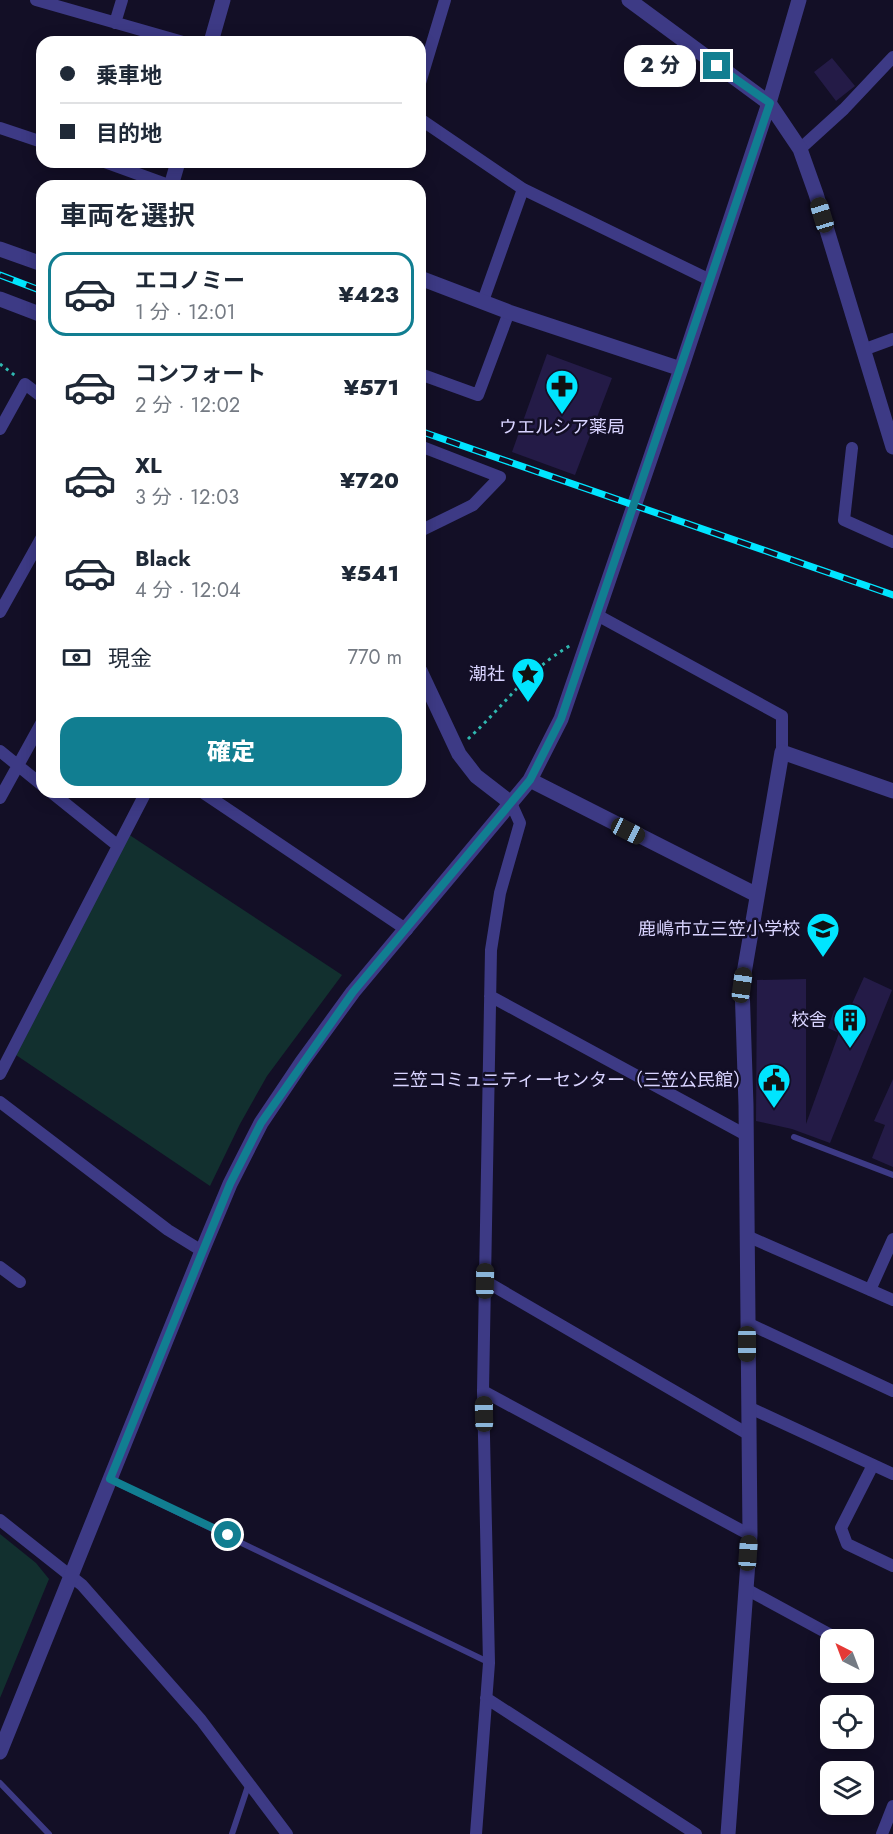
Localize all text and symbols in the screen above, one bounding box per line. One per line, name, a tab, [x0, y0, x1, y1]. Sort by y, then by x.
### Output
callout: 2 分	[624, 45, 696, 87]
text: 2 分	[640, 51, 680, 80]
route end	[703, 52, 730, 79]
text: 乗車地	[96, 59, 162, 91]
text: 目的地	[96, 117, 162, 149]
car	[808, 195, 836, 235]
text: 車両を選択	[60, 196, 195, 235]
text: エコノミー	[135, 264, 245, 296]
icon: car	[63, 267, 117, 321]
text: ¥423	[338, 278, 399, 310]
text: 1 分 · 12:01	[135, 298, 235, 327]
text: コンフォート	[135, 357, 266, 389]
icon: car	[63, 360, 117, 414]
pharmacy icon: ウエルシア薬局	[544, 368, 580, 415]
text: ¥571	[344, 371, 399, 403]
text: 2 分 · 12:02	[135, 391, 240, 420]
place label: ウエルシア薬局	[499, 414, 625, 440]
text: XL	[135, 449, 162, 481]
icon: car	[63, 453, 117, 507]
text: ¥720	[340, 464, 399, 496]
text: 3 分 · 12:03	[135, 483, 239, 512]
text: Black	[135, 542, 191, 574]
icon: car	[63, 546, 117, 600]
text: ¥541	[341, 557, 399, 589]
text: 4 分 · 12:04	[135, 576, 241, 605]
icon: cash	[60, 641, 93, 674]
text: 現金	[108, 642, 152, 674]
text: 770 m	[347, 643, 402, 672]
place icon: 潮社	[510, 656, 546, 703]
place label: 潮社	[469, 661, 505, 687]
button: 確定	[60, 717, 402, 786]
car	[608, 815, 648, 847]
school or university icon: 鹿嶋市立三笠小学校	[805, 911, 841, 958]
place label: 鹿嶋市立三笠小学校	[638, 916, 800, 942]
car	[731, 966, 753, 1004]
building icon: 校舎	[832, 1002, 868, 1049]
place label: 校舎	[791, 1007, 827, 1033]
public building icon: 三笠コミュニティーセンター（三笠公民館）	[756, 1062, 792, 1109]
place label: 三笠コミュニティーセンター（三笠公民館）	[392, 1067, 751, 1093]
car	[476, 1263, 494, 1299]
car	[738, 1326, 756, 1362]
car	[475, 1396, 493, 1432]
route start	[214, 1521, 241, 1548]
car	[738, 1534, 758, 1572]
north arrow	[820, 1629, 874, 1683]
map controls	[820, 1629, 874, 1815]
button: locate	[820, 1695, 874, 1749]
button: layers	[820, 1761, 874, 1815]

